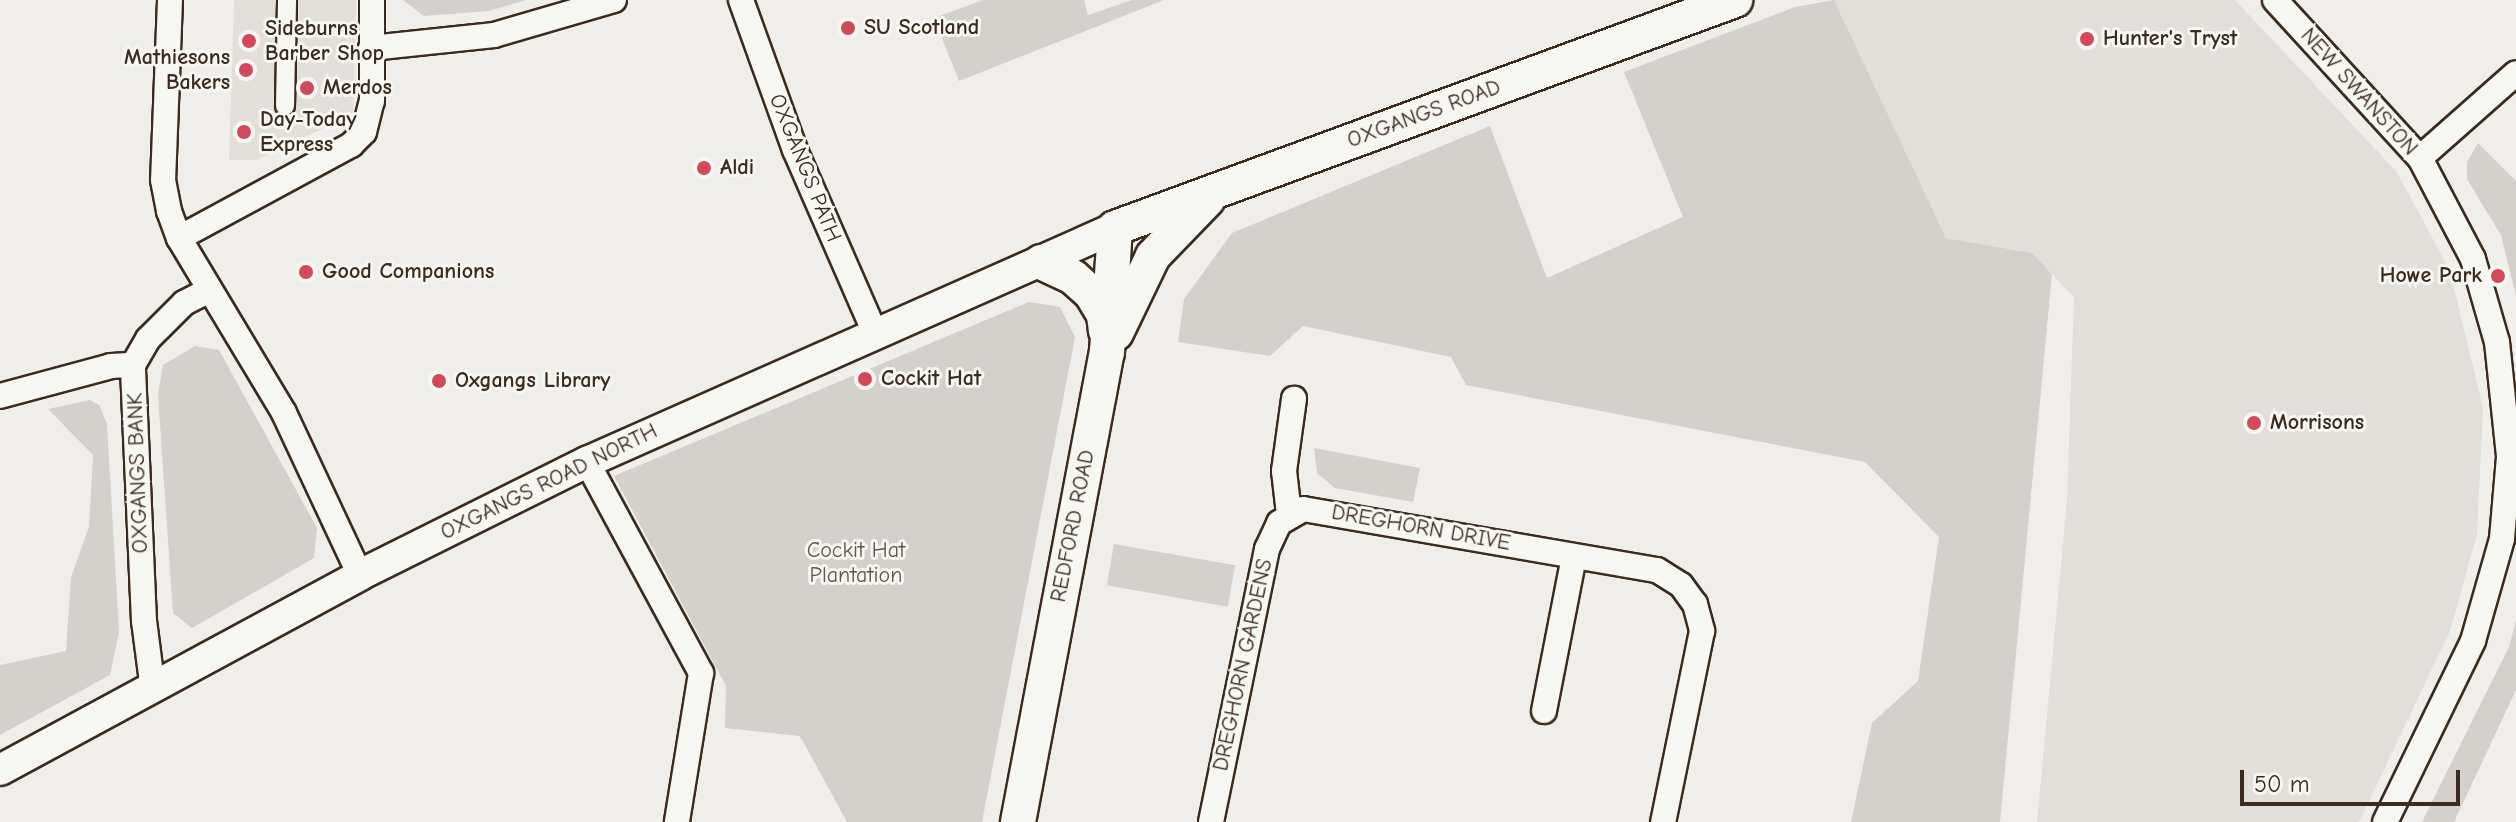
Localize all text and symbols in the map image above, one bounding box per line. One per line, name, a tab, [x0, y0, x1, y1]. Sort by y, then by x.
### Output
place label: Sideburns Barber Shop	[265, 15, 384, 66]
place label: SU Scotland	[864, 15, 979, 41]
marker: SU Scotland	[839, 19, 857, 37]
street label: NEW SWANSTON	[2295, 23, 2423, 161]
place label: Hunter's Tryst	[2103, 26, 2237, 52]
marker: Hunter's Tryst	[2078, 30, 2096, 48]
marker: Sideburns Barber Shop	[240, 32, 258, 50]
place label: Mathiesons Bakers	[124, 44, 230, 96]
marker: Mathiesons Bakers	[237, 61, 255, 79]
street label: OXGANGS ROAD	[1344, 74, 1504, 154]
place label: Merdos	[323, 75, 392, 101]
marker: Merdos	[298, 79, 316, 97]
street label: OXGANGS PATH	[763, 90, 847, 246]
place label: Day-Today Express	[260, 106, 357, 158]
marker: Day-Today Express	[235, 123, 253, 141]
place label: Aldi	[720, 155, 754, 181]
marker: Aldi	[695, 159, 713, 177]
place label: Good Companions	[322, 259, 494, 285]
marker: Good Companions	[297, 263, 315, 281]
place label: Howe Park	[2380, 263, 2482, 289]
marker: Howe Park	[2489, 267, 2507, 285]
place label: Cockit Hat	[881, 366, 981, 392]
place label: Oxgangs Library	[455, 368, 610, 394]
marker: Cockit Hat	[856, 370, 874, 388]
marker: Oxgangs Library	[430, 372, 448, 390]
street label: OXGANGS BANK	[122, 392, 154, 554]
place label: Morrisons	[2270, 410, 2364, 436]
marker: Morrisons	[2245, 414, 2263, 432]
street label: OXGANGS ROAD NORTH	[436, 418, 662, 546]
street label: REDFORD ROAD	[1045, 448, 1101, 604]
street label: DREGHORN DRIVE	[1329, 499, 1513, 557]
park label: Cockit Hat Plantation	[807, 537, 905, 588]
street label: DREGHORN GARDENS	[1208, 557, 1278, 773]
scale bar	[2244, 754, 2464, 804]
text: 50 m	[2254, 770, 2310, 798]

